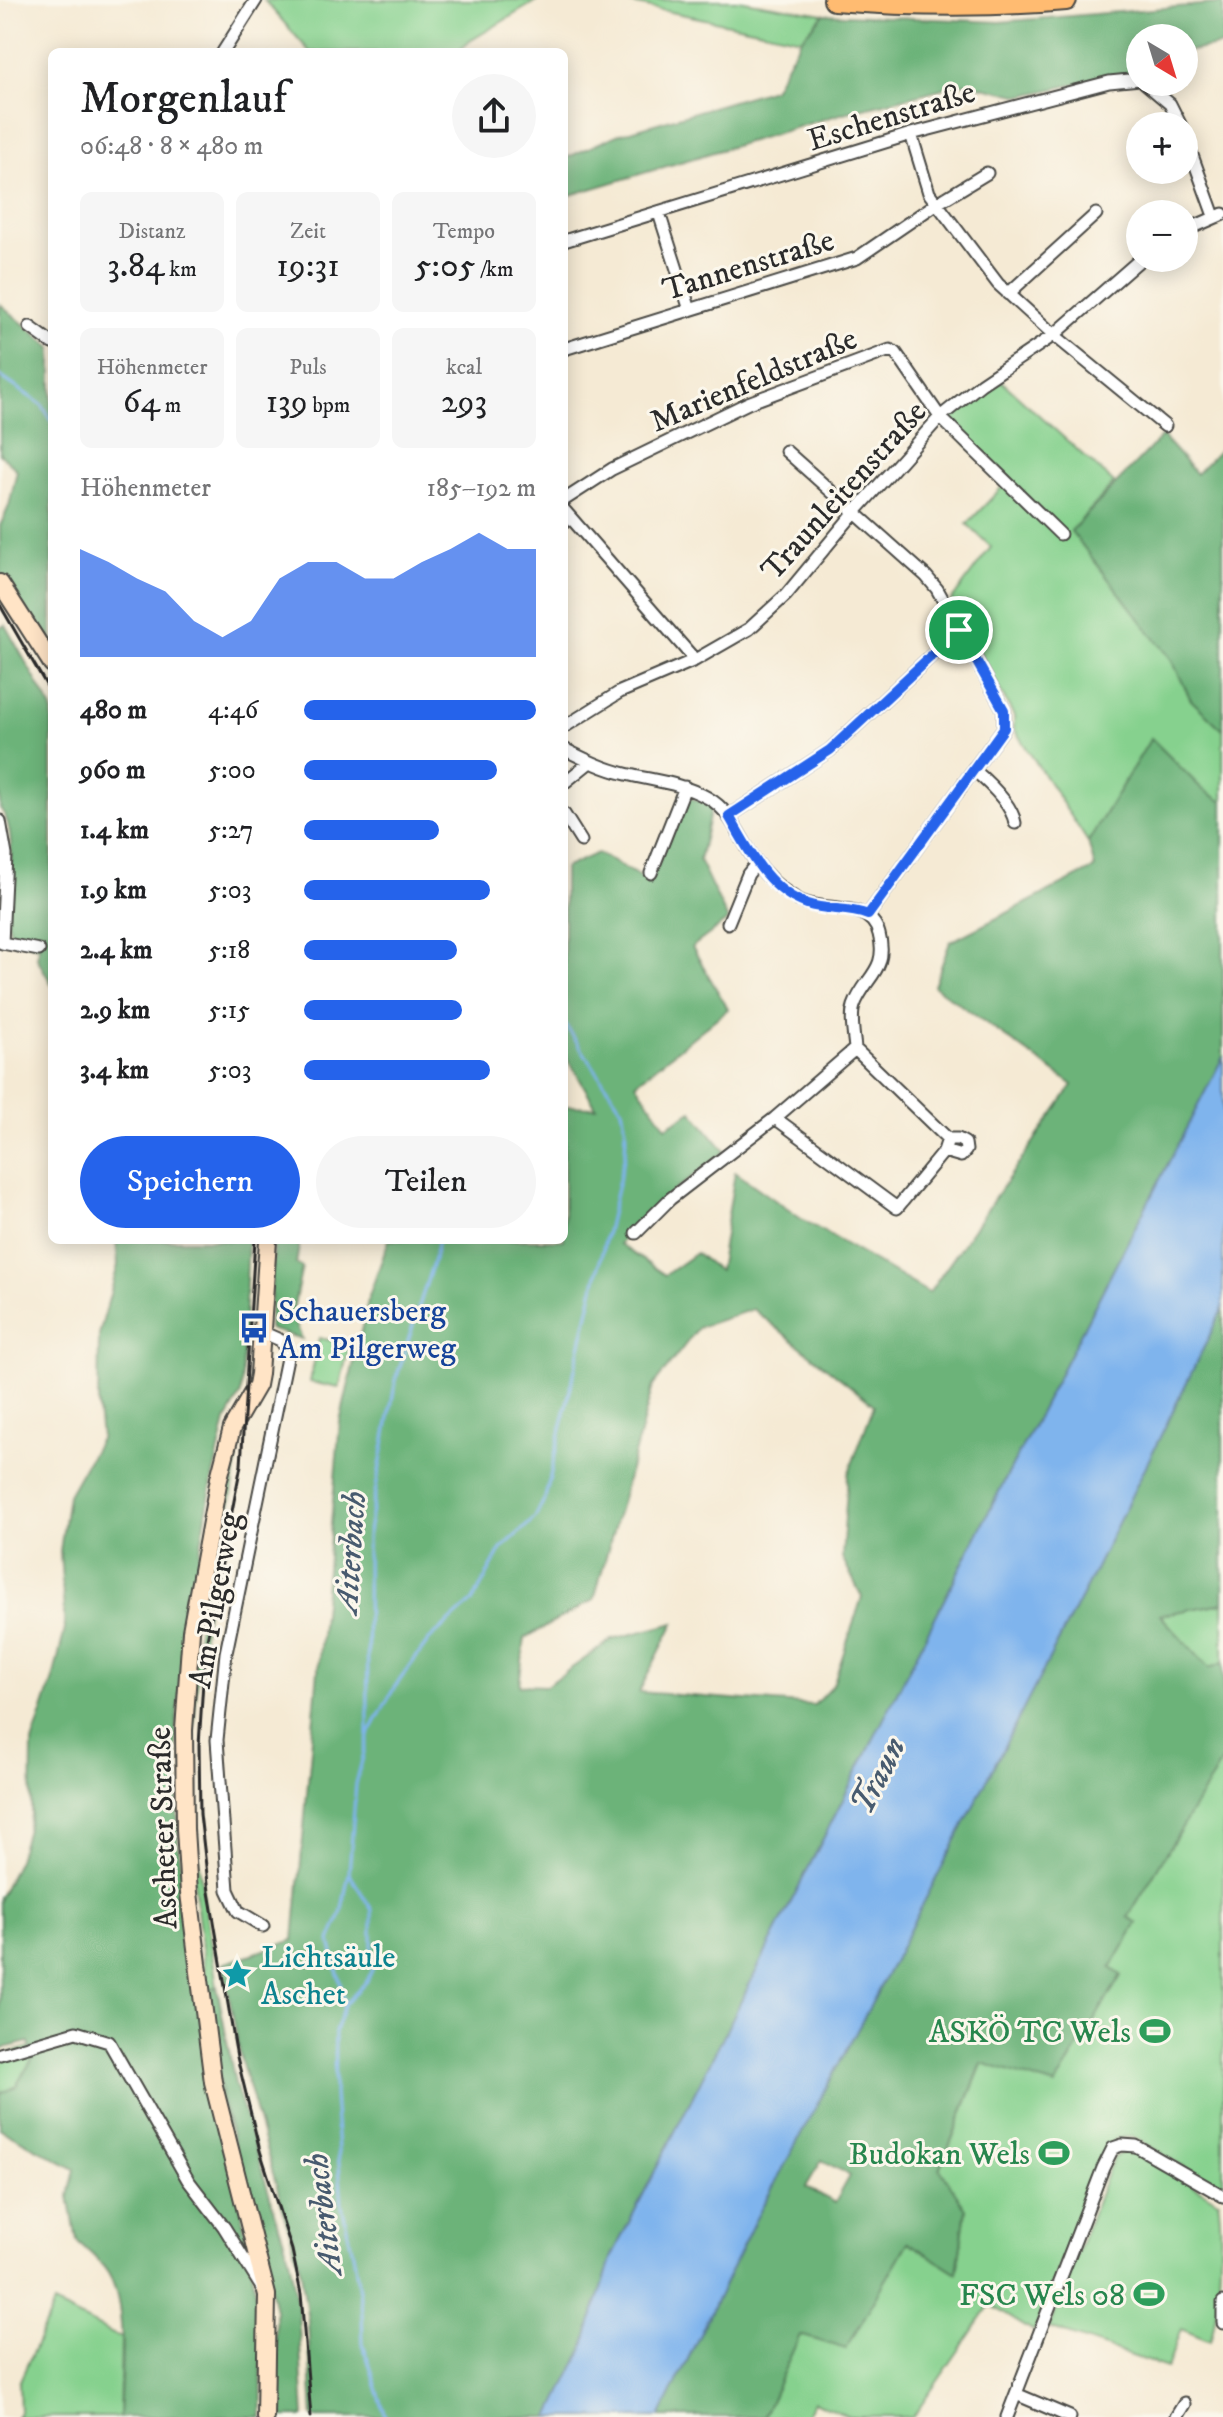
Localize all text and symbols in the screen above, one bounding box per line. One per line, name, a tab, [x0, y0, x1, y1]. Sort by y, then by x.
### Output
north arrow	[1126, 24, 1198, 96]
map controls	[1126, 24, 1198, 272]
text: Morgenlauf	[80, 72, 287, 127]
street label: Eschenstraße	[803, 73, 980, 161]
button: share	[452, 74, 536, 158]
button: +	[1126, 112, 1198, 184]
text: 06:48 · 8 × 480 m	[80, 130, 263, 163]
button: −	[1126, 200, 1198, 272]
text: Distanz	[119, 218, 185, 245]
text: Zeit	[290, 218, 326, 245]
text: Tempo	[433, 218, 495, 245]
street label: Tannenstraße	[658, 221, 839, 311]
text: 3.84	[107, 245, 165, 287]
text: 19:31	[276, 245, 340, 287]
text: 5:05	[414, 245, 475, 287]
text: km	[165, 256, 197, 283]
text: /km	[475, 256, 514, 283]
street label: Marienfeldstraße	[644, 319, 863, 442]
text: Höhenmeter	[97, 354, 207, 381]
text: Puls	[289, 354, 327, 381]
text: kcal	[446, 354, 482, 381]
text: 64	[123, 381, 160, 423]
text: 139	[266, 381, 308, 423]
text: 293	[441, 381, 487, 423]
text: m	[160, 392, 181, 419]
text: bpm	[308, 392, 350, 419]
street label: Traunleitenstraße	[753, 393, 936, 590]
text: Höhenmeter	[80, 472, 211, 505]
text: 185–192 m	[427, 472, 536, 505]
pin	[925, 596, 993, 664]
icon: arrive	[937, 608, 981, 652]
text: 480 m	[80, 694, 147, 727]
text: 4:46	[208, 694, 258, 727]
text: 960 m	[80, 754, 146, 787]
text: 5:00	[208, 754, 256, 787]
text: 1.4 km	[80, 814, 149, 847]
text: 5:27	[208, 814, 254, 847]
text: 1.9 km	[80, 874, 147, 907]
text: 5:03	[208, 874, 251, 907]
text: 2.4 km	[80, 934, 153, 967]
text: 5:18	[208, 934, 250, 967]
text: 2.9 km	[80, 994, 150, 1027]
text: 5:15	[208, 994, 250, 1027]
text: 3.4 km	[80, 1054, 149, 1087]
text: 5:03	[208, 1054, 251, 1087]
button: Speichern	[80, 1136, 300, 1228]
button: Teilen	[316, 1136, 536, 1228]
place label: Schauersberg Am Pilgerweg	[278, 1292, 456, 1369]
bus stop icon: Schauersberg Am Pilgerweg	[237, 1311, 271, 1345]
water label: Aiterbach	[326, 1490, 376, 1618]
street label: Am Pilgerweg	[181, 1509, 251, 1691]
street label: Ascheter Straße	[140, 1726, 188, 1930]
water label: Traun	[842, 1730, 916, 1822]
place label: Lichtsäule Aschet	[261, 1938, 395, 2015]
place icon: Lichtsäule Aschet	[220, 1957, 254, 1991]
place label: ASKÖ TC Wels	[929, 2013, 1131, 2053]
sports icon: ASKÖ TC Wels	[1138, 2014, 1172, 2048]
place label: Budokan Wels	[849, 2135, 1030, 2175]
sports icon: Budokan Wels	[1037, 2136, 1071, 2170]
water label: Aiterbach	[296, 2151, 353, 2281]
place label: FSC Wels 08	[959, 2276, 1125, 2316]
sports icon: FSC Wels 08	[1132, 2277, 1166, 2311]

